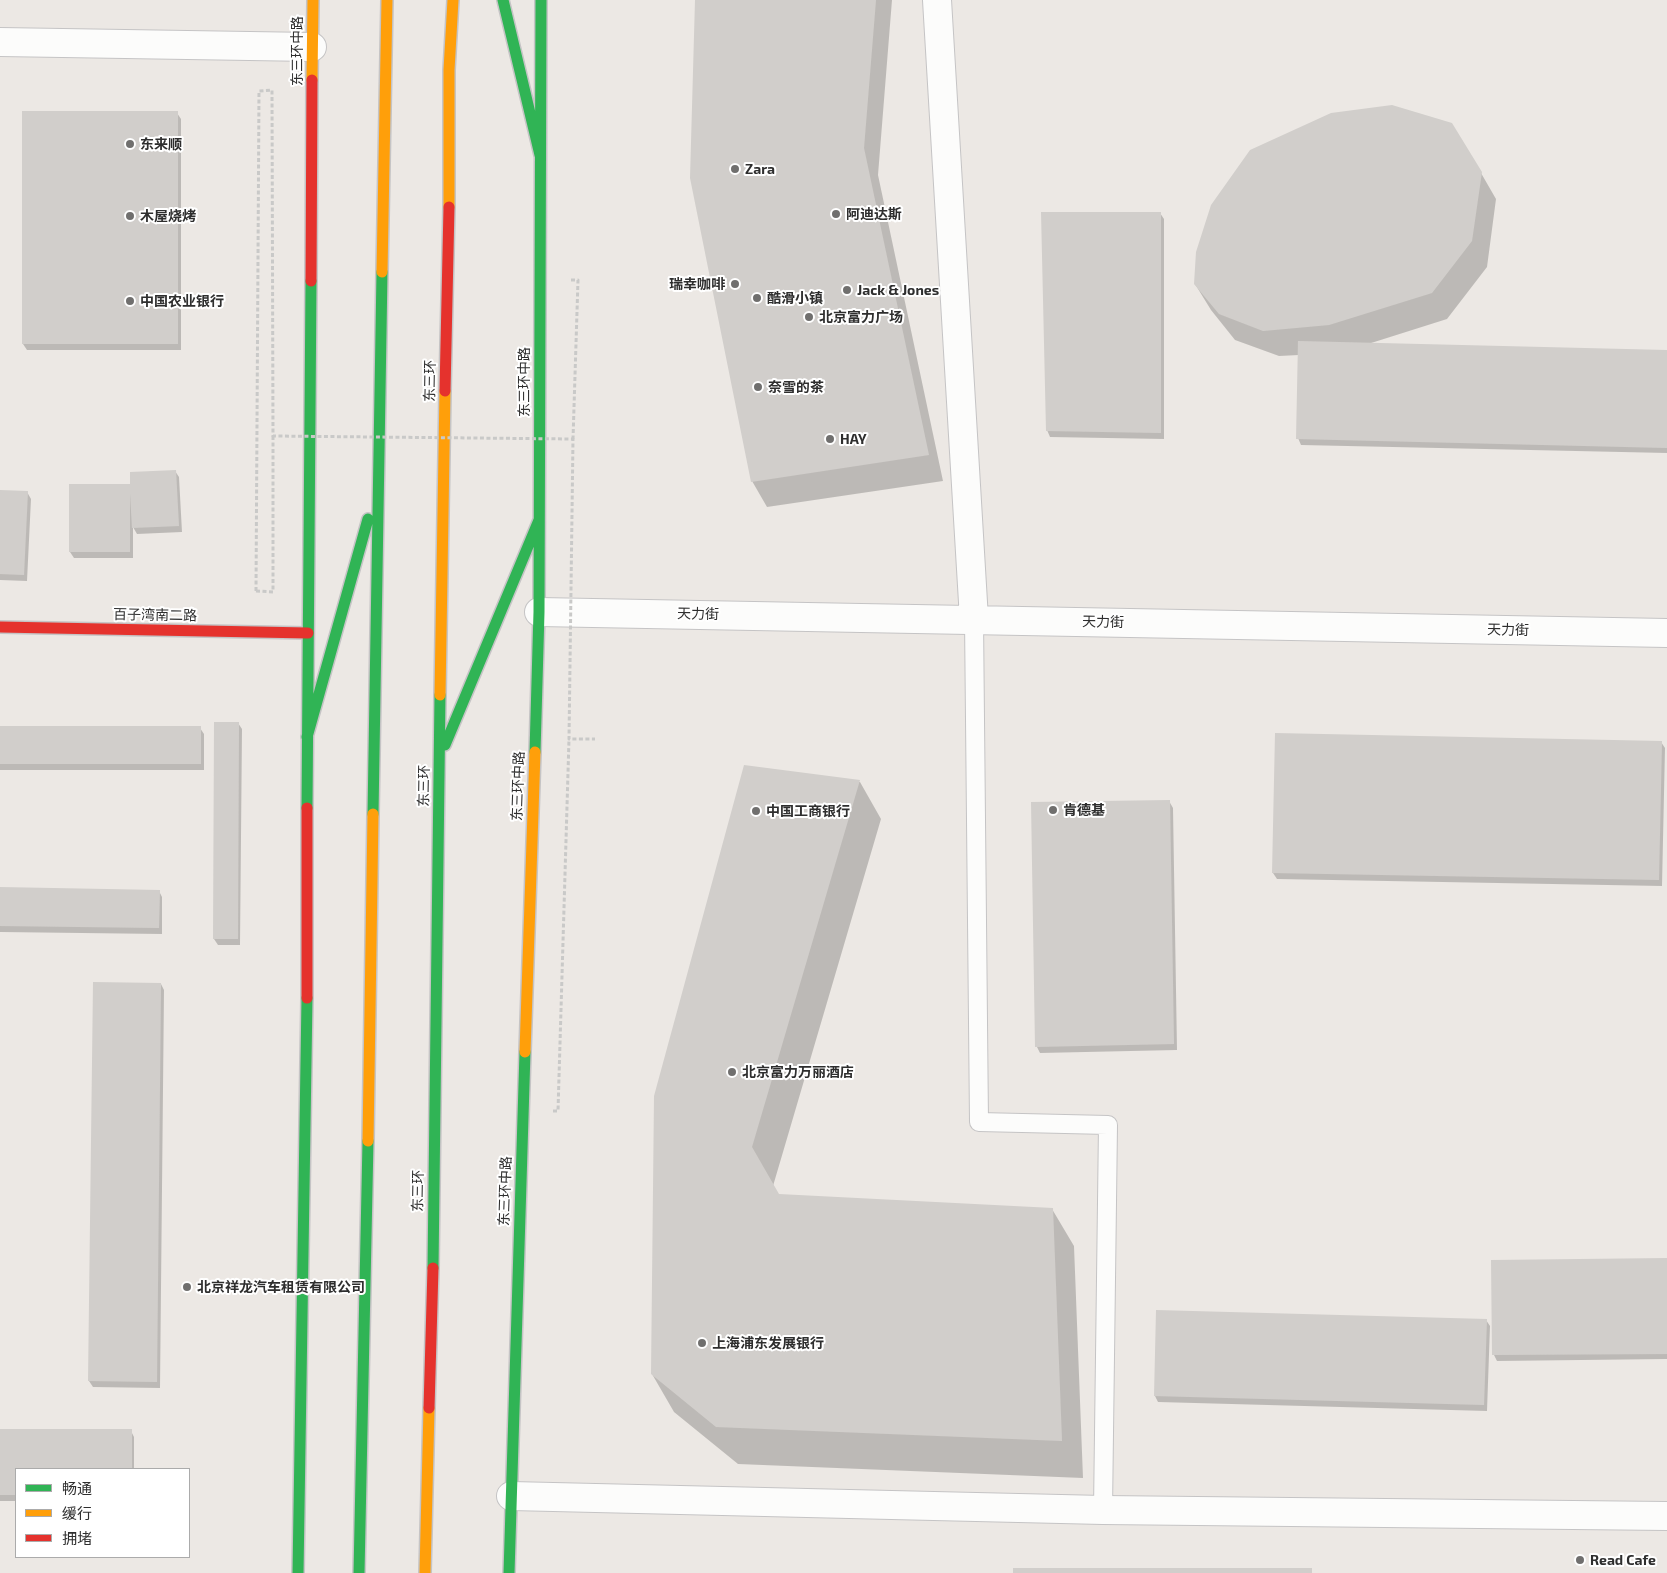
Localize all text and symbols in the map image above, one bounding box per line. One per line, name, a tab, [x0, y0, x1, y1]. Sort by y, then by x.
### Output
street label: 东三环中路	[289, 16, 305, 86]
place label: 东来顺	[140, 136, 182, 152]
marker: 东来顺	[124, 138, 136, 150]
place label: Zara	[745, 161, 775, 177]
marker: Zara	[729, 163, 741, 175]
place label: 阿迪达斯	[846, 206, 902, 222]
place label: 木屋烧烤	[140, 208, 196, 224]
marker: 阿迪达斯	[830, 208, 842, 220]
marker: 木屋烧烤	[124, 210, 136, 222]
place label: 瑞幸咖啡	[669, 276, 725, 292]
marker: 瑞幸咖啡	[729, 278, 741, 290]
place label: Jack & Jones	[857, 282, 939, 298]
marker: Jack & Jones	[841, 284, 853, 296]
place label: 酷滑小镇	[767, 290, 823, 306]
marker: 酷滑小镇	[751, 292, 763, 304]
place label: 中国农业银行	[140, 293, 224, 309]
marker: 中国农业银行	[124, 295, 136, 307]
place label: 北京富力广场	[819, 309, 903, 325]
marker: 北京富力广场	[803, 311, 815, 323]
street label: 东三环中路	[516, 347, 532, 417]
street label: 东三环	[421, 360, 439, 402]
place label: 奈雪的茶	[768, 379, 824, 395]
marker: 奈雪的茶	[752, 381, 764, 393]
place label: HAY	[840, 431, 867, 447]
marker: HAY	[824, 433, 836, 445]
street label: 天力街	[677, 605, 719, 623]
street label: 百子湾南二路	[113, 606, 197, 624]
street label: 天力街	[1082, 613, 1124, 631]
street label: 天力街	[1487, 621, 1529, 639]
street label: 东三环中路	[508, 751, 528, 821]
street label: 东三环	[415, 765, 433, 807]
place label: 肯德基	[1063, 802, 1105, 818]
place label: 中国工商银行	[766, 803, 850, 819]
marker: 肯德基	[1047, 804, 1059, 816]
marker: 中国工商银行	[750, 805, 762, 817]
place label: 北京富力万丽酒店	[742, 1064, 854, 1080]
marker: 北京富力万丽酒店	[726, 1066, 738, 1078]
street label: 东三环中路	[495, 1156, 515, 1226]
street label: 东三环	[409, 1170, 427, 1212]
place label: 北京祥龙汽车租赁有限公司	[197, 1279, 365, 1295]
marker: 北京祥龙汽车租赁有限公司	[181, 1281, 193, 1293]
place label: 上海浦东发展银行	[712, 1335, 824, 1351]
marker: 上海浦东发展银行	[696, 1337, 708, 1349]
legend	[15, 1468, 190, 1558]
text: 畅通	[62, 1479, 92, 1497]
text: 缓行	[62, 1504, 92, 1522]
text: 拥堵	[62, 1529, 92, 1547]
place label: Read Cafe	[1590, 1552, 1656, 1568]
marker: Read Cafe	[1574, 1554, 1586, 1566]

